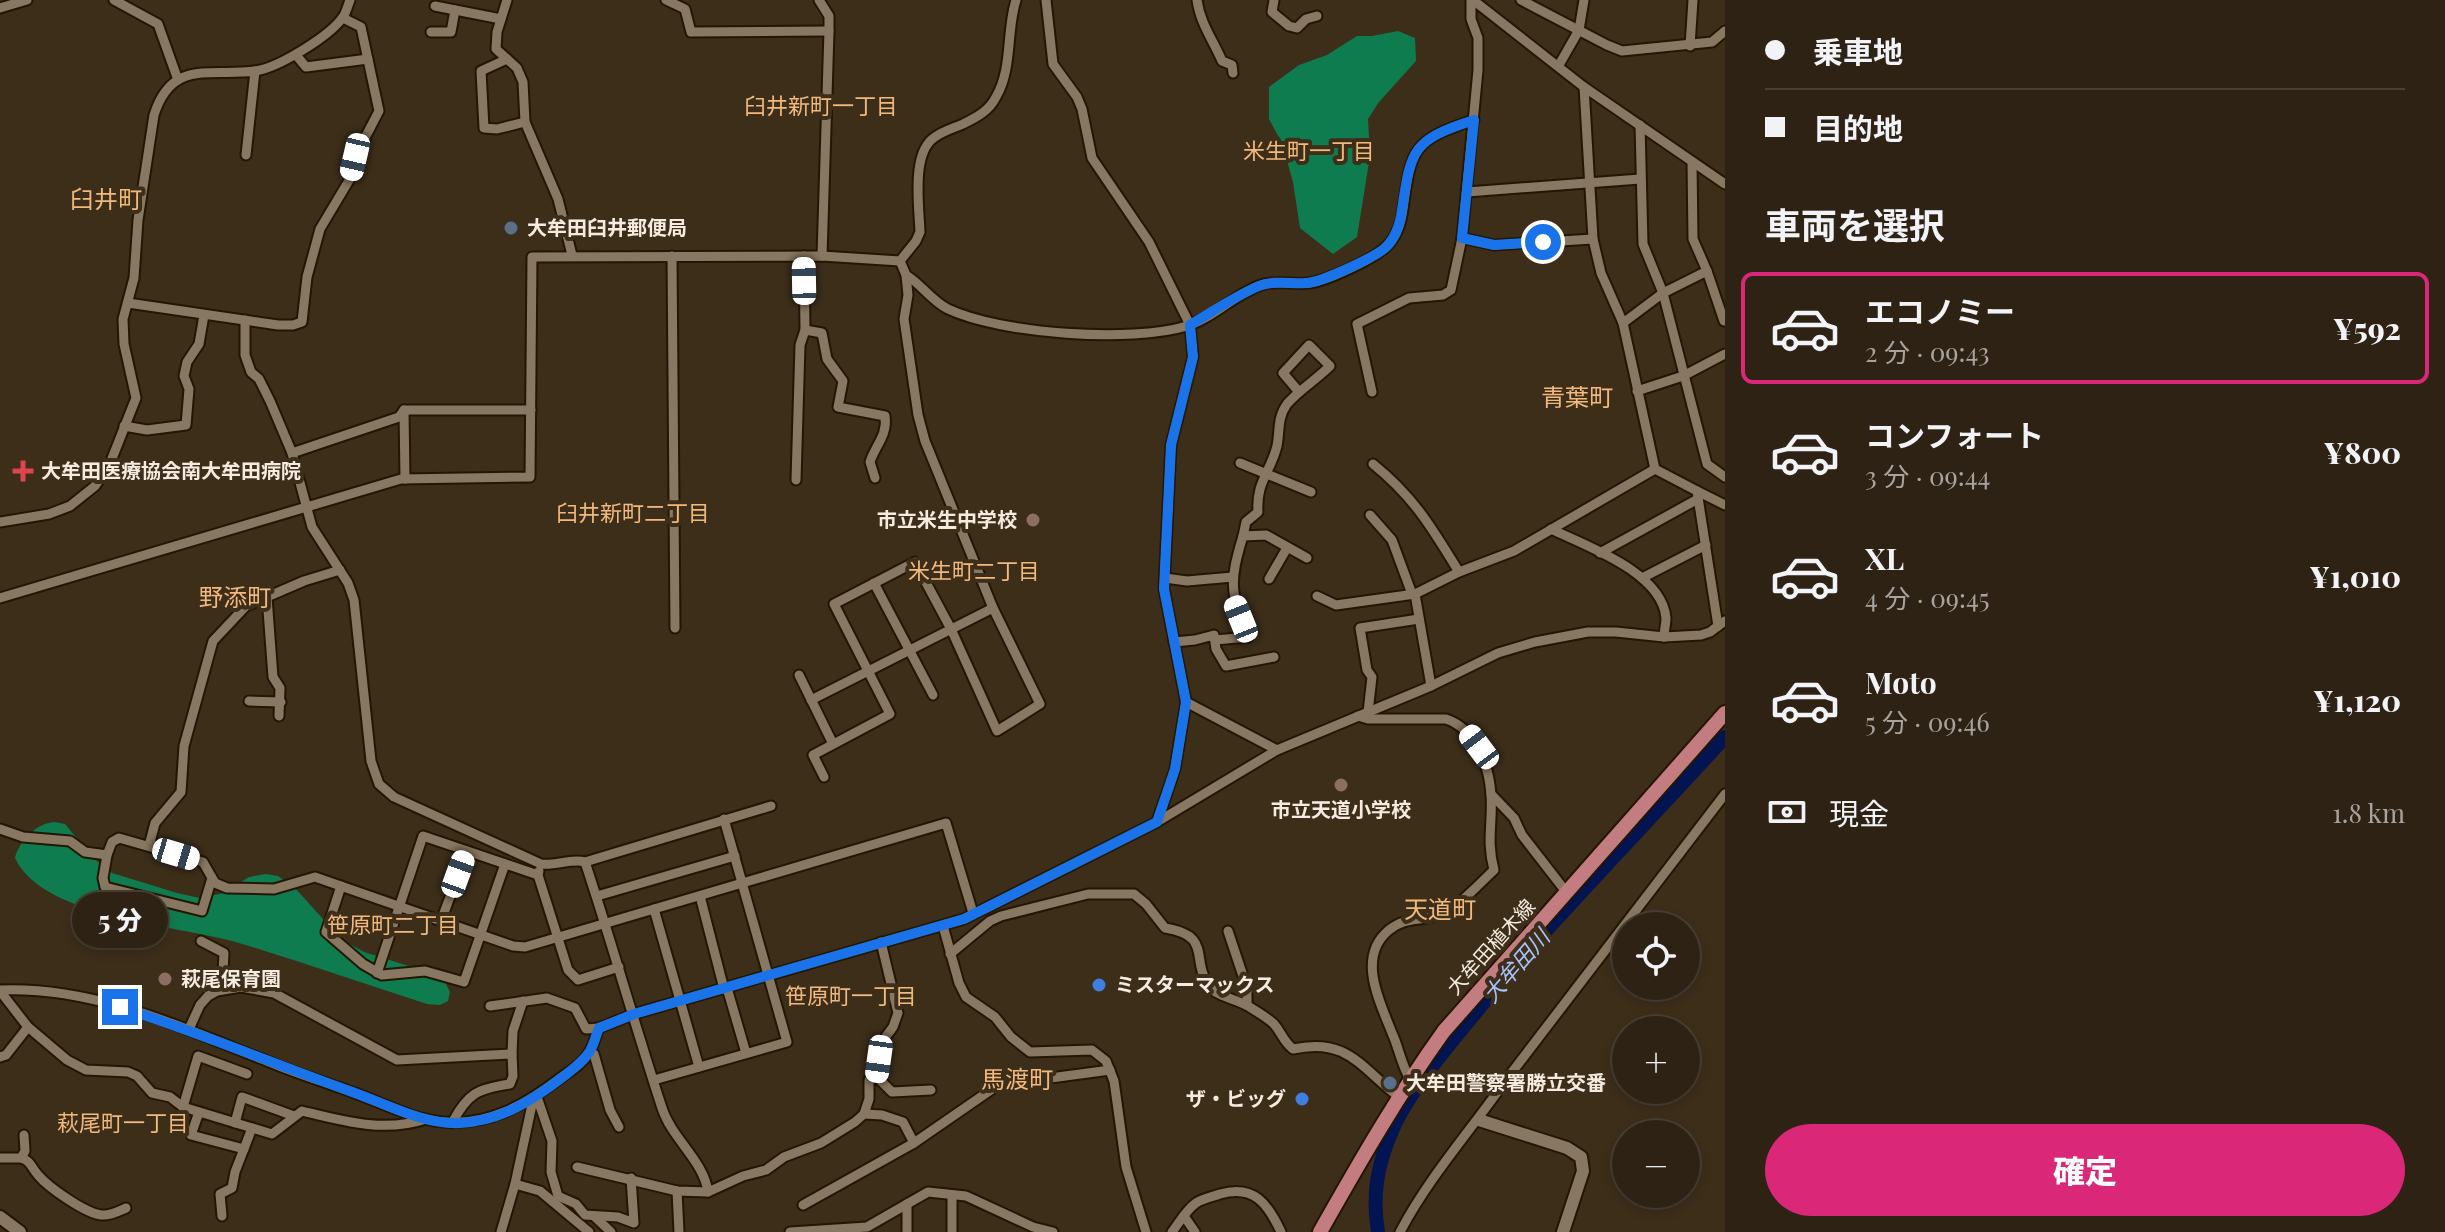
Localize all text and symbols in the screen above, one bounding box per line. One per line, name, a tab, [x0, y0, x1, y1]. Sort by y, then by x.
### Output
text: 乗車地	[1813, 31, 1903, 71]
district label: 臼井新町一丁目	[744, 90, 898, 120]
text: 目的地	[1813, 108, 1903, 148]
car	[338, 131, 372, 183]
district label: 米生町一丁目	[1243, 135, 1375, 165]
district label: 臼井町	[70, 182, 142, 214]
text: 車両を選択	[1765, 200, 1945, 248]
place label: 大牟田臼井郵便局	[527, 213, 687, 240]
marker: 大牟田臼井郵便局	[502, 219, 520, 237]
route start	[1525, 224, 1561, 260]
car	[792, 257, 816, 305]
text: エコノミー	[1865, 291, 2015, 331]
icon: car	[1769, 292, 1841, 364]
text: ¥592	[2333, 308, 2401, 348]
text: 2 分 · 09:43	[1865, 334, 1990, 369]
district label: 青葉町	[1541, 380, 1613, 412]
text: コンフォート	[1865, 415, 2044, 455]
icon: car	[1769, 416, 1841, 488]
text: ¥800	[2324, 432, 2401, 472]
place label: 大牟田医療協会南大牟田病院	[41, 456, 301, 483]
text: 3 分 · 09:44	[1865, 458, 1990, 493]
marker: 大牟田医療協会南大牟田病院	[12, 460, 34, 482]
district label: 臼井新町二丁目	[556, 497, 710, 527]
place label: 市立米生中学校	[877, 505, 1017, 532]
marker: 市立米生中学校	[1024, 511, 1042, 529]
text: XL	[1865, 538, 1904, 578]
icon: car	[1769, 540, 1841, 612]
district label: 米生町二丁目	[908, 555, 1040, 585]
text: ¥1,010	[2309, 556, 2401, 596]
district label: 野添町	[199, 580, 271, 612]
text: 4 分 · 09:45	[1865, 580, 1990, 615]
car	[1221, 592, 1261, 646]
text: Moto	[1865, 662, 1937, 702]
icon: car	[1769, 664, 1841, 736]
text: ¥1,120	[2313, 680, 2401, 720]
text: 5 分 · 09:46	[1865, 704, 1990, 739]
car	[1455, 721, 1503, 773]
marker: 市立天道小学校	[1332, 776, 1350, 794]
icon: cash	[1765, 790, 1809, 834]
text: 現金	[1829, 793, 1889, 833]
place label: 市立天道小学校	[1271, 795, 1411, 822]
text: 1.8 km	[2332, 795, 2405, 830]
car	[150, 836, 202, 872]
car	[439, 847, 477, 901]
callout: 5 分	[72, 891, 168, 947]
district label: 天道町	[1404, 892, 1476, 924]
street label: 大牟田植木線	[1440, 892, 1540, 1000]
text: 5 分	[98, 902, 142, 937]
district label: 笹原町二丁目	[327, 909, 459, 939]
map controls	[1612, 912, 1700, 1208]
button: locate	[1612, 912, 1700, 1000]
water label: 大牟田川	[1475, 921, 1557, 1008]
place label: 萩尾保育園	[181, 964, 281, 991]
marker: 萩尾保育園	[156, 970, 174, 988]
place label: ミスターマックス	[1115, 970, 1274, 997]
marker: ミスターマックス	[1090, 976, 1108, 994]
district label: 笹原町一丁目	[785, 980, 917, 1010]
route end	[102, 989, 138, 1025]
button: +	[1612, 1016, 1700, 1104]
car	[864, 1034, 894, 1084]
district label: 馬渡町	[981, 1062, 1053, 1094]
place label: 大牟田警察署勝立交番	[1406, 1068, 1606, 1095]
marker: 大牟田警察署勝立交番	[1381, 1074, 1399, 1092]
place label: ザ・ビッグ	[1186, 1084, 1286, 1111]
marker: ザ・ビッグ	[1293, 1090, 1311, 1108]
district label: 萩尾町一丁目	[57, 1107, 189, 1137]
button: −	[1612, 1120, 1700, 1208]
button: 確定	[1765, 1124, 2405, 1216]

